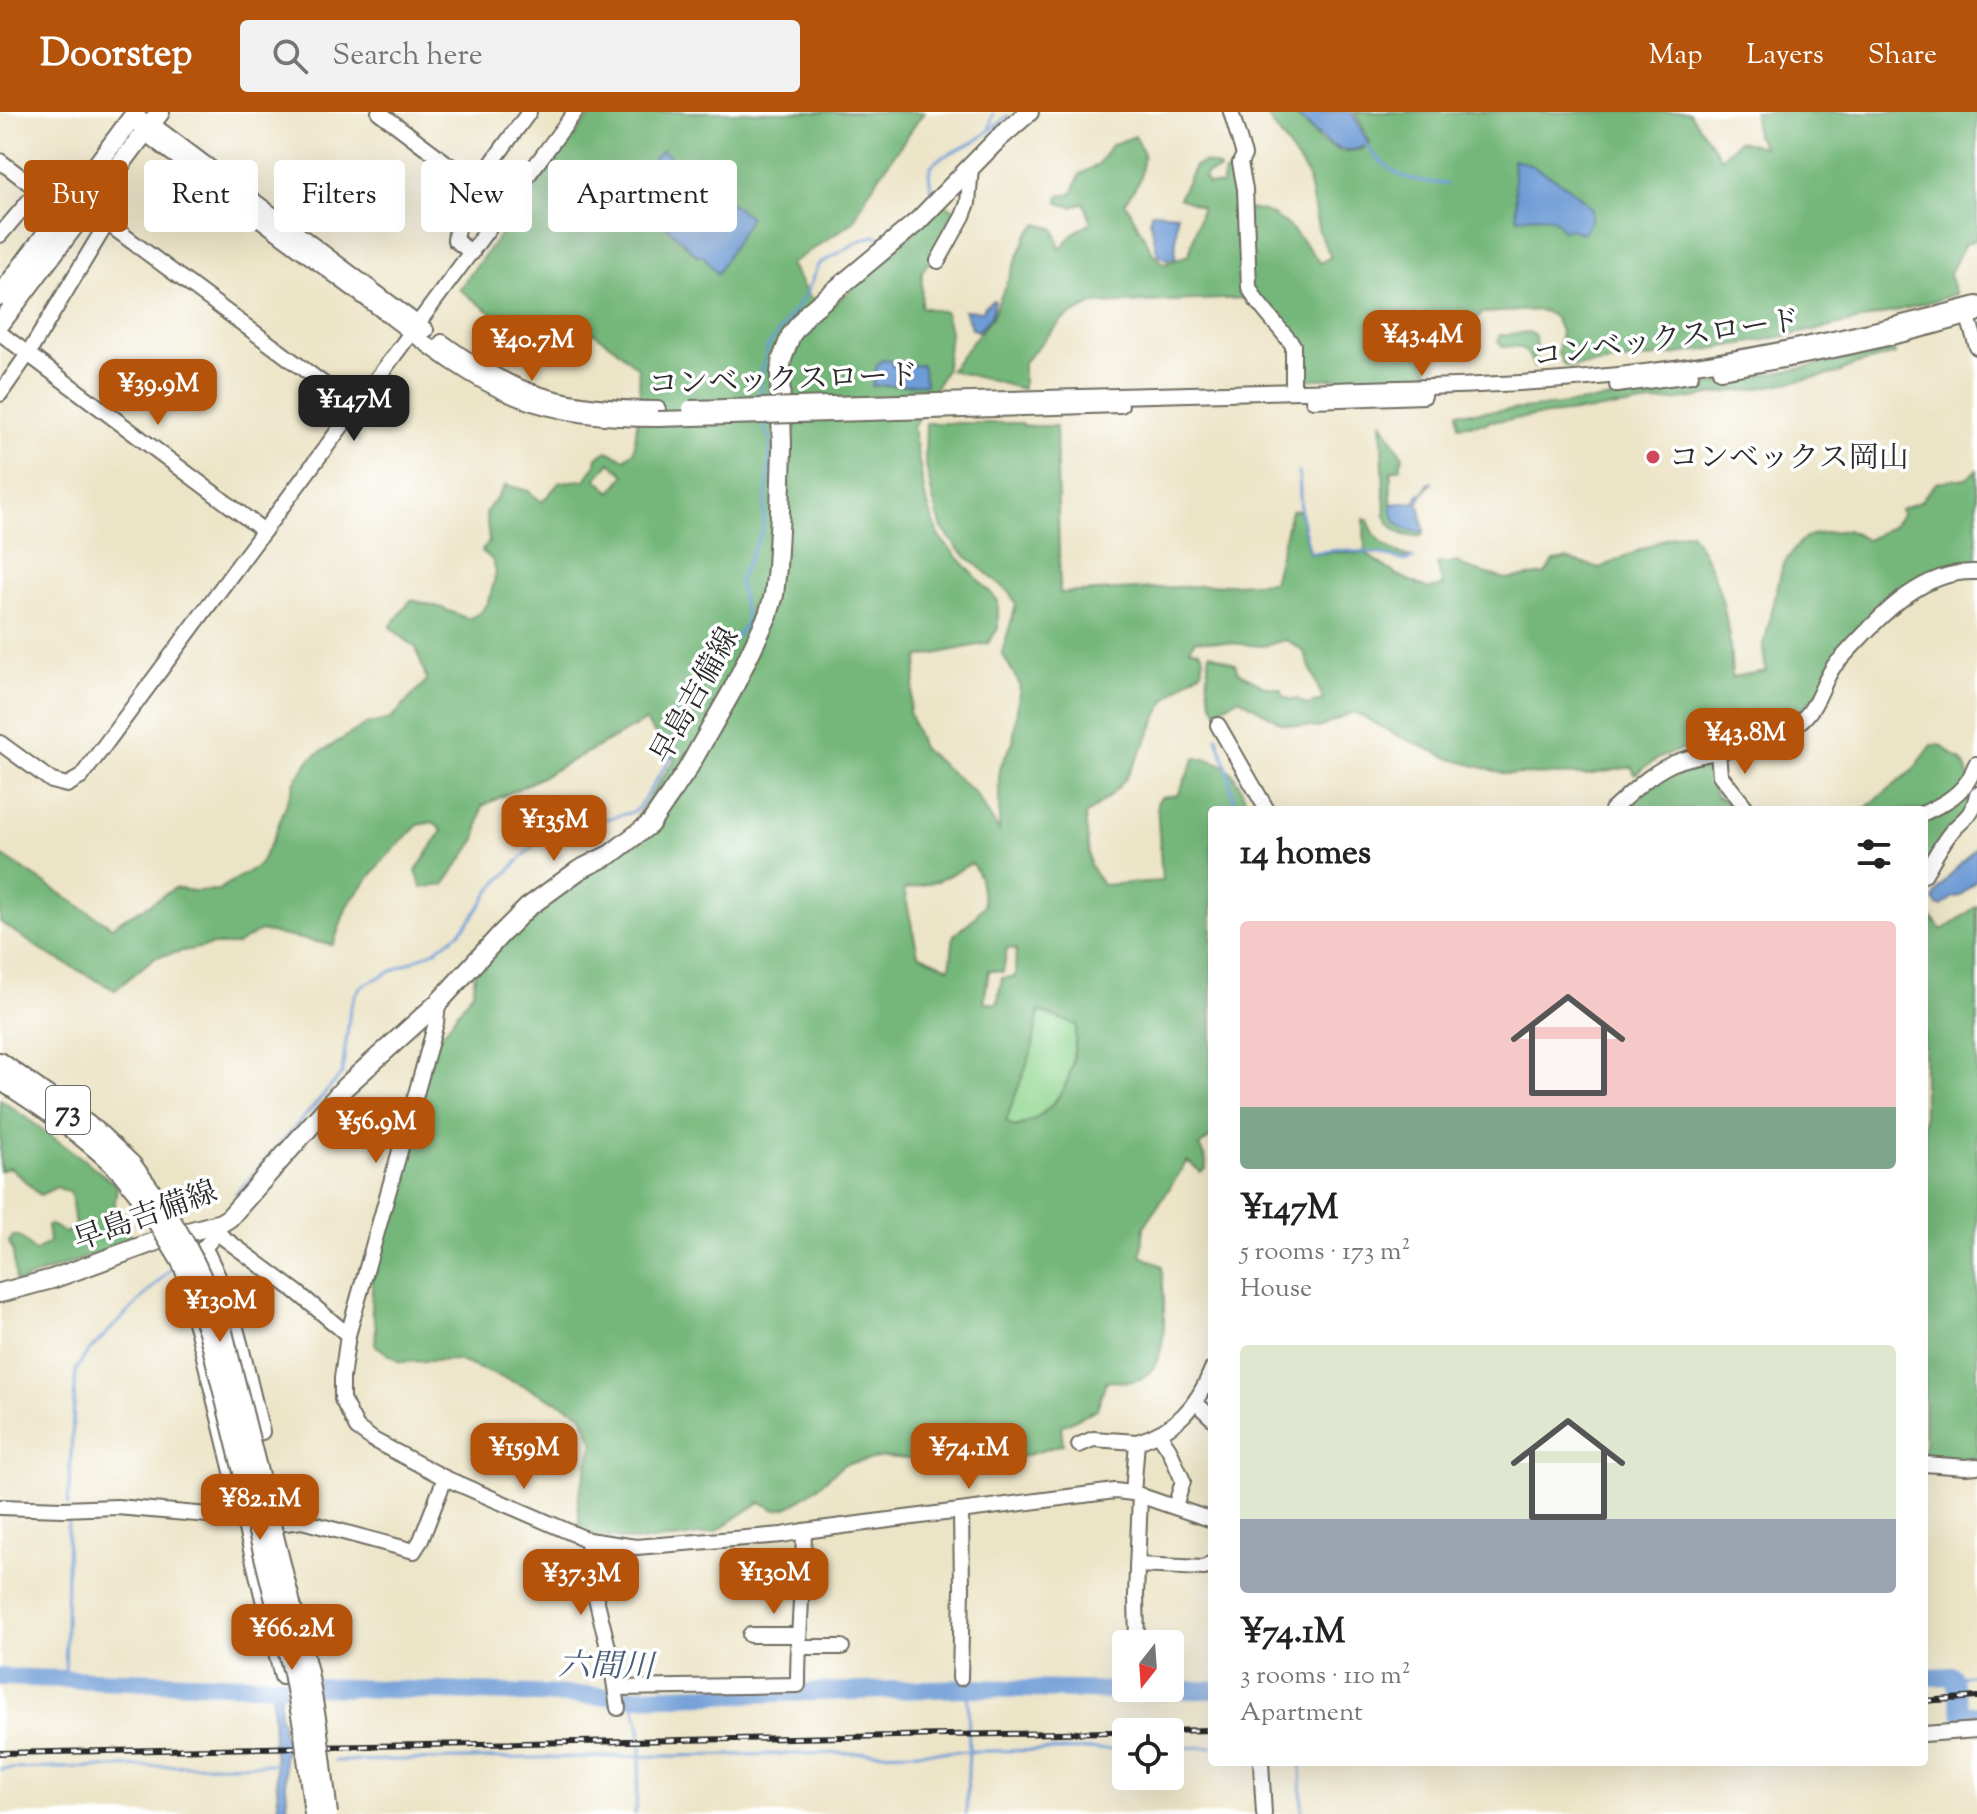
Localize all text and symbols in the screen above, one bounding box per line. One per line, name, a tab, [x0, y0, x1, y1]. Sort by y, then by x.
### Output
search box	[240, 20, 800, 92]
text: Doorstep	[40, 29, 192, 83]
icon: search	[268, 34, 312, 78]
text: Search here	[332, 35, 483, 78]
text: Map	[1649, 36, 1702, 76]
text: Layers	[1746, 36, 1824, 76]
text: Share	[1868, 36, 1937, 76]
chip: Buy	[24, 160, 128, 232]
chip: Rent	[144, 160, 258, 232]
chip: Filters	[274, 160, 405, 232]
chip: New	[421, 160, 532, 232]
chip: Apartment	[548, 160, 737, 232]
street label: コンベックスロード	[1530, 300, 1803, 381]
pin: ¥43.4M	[1357, 310, 1487, 378]
pin: ¥40.7M	[467, 315, 597, 383]
text: ¥43.4M	[1381, 317, 1463, 354]
text: ¥40.7M	[490, 322, 574, 359]
street label: コンベックスロード	[648, 355, 919, 408]
pin: ¥39.9M	[93, 359, 223, 427]
text: ¥39.9M	[117, 366, 199, 403]
pin: ¥147M	[298, 375, 410, 443]
text: ¥147M	[316, 382, 392, 419]
place label: コンベックス岡山	[1669, 438, 1909, 481]
marker: コンベックス岡山	[1644, 448, 1662, 466]
street label: 早島吉備線	[641, 620, 751, 772]
pin: ¥43.8M	[1680, 708, 1810, 776]
text: ¥43.8M	[1704, 715, 1786, 752]
pin: ¥135M	[498, 795, 610, 863]
text: ¥135M	[520, 802, 588, 839]
text: 14 homes	[1240, 830, 1371, 879]
icon: filters	[1852, 832, 1896, 876]
icon: home	[1496, 973, 1640, 1117]
road number: 73	[46, 1086, 90, 1134]
pin: ¥56.9M	[311, 1097, 441, 1165]
text: ¥56.9M	[336, 1104, 416, 1141]
street label: 早島吉備線	[68, 1171, 224, 1263]
text: ¥147M	[1240, 1185, 1338, 1234]
text: 5 rooms · 173 m²	[1240, 1234, 1410, 1271]
text: House	[1240, 1271, 1312, 1308]
pin: ¥130M	[164, 1276, 276, 1344]
text: ¥130M	[183, 1283, 257, 1320]
icon: home	[1496, 1397, 1640, 1541]
pin: ¥159M	[468, 1423, 580, 1491]
pin: ¥74.1M	[904, 1423, 1034, 1491]
text: ¥159M	[488, 1430, 560, 1467]
text: ¥74.1M	[929, 1430, 1009, 1467]
pin: ¥82.1M	[195, 1474, 325, 1542]
text: ¥82.1M	[219, 1481, 301, 1518]
pin: ¥130M	[718, 1548, 830, 1616]
pin: ¥37.3M	[516, 1549, 646, 1617]
text: ¥130M	[737, 1555, 811, 1592]
text: ¥37.3M	[541, 1556, 621, 1593]
pin: ¥66.2M	[227, 1604, 357, 1672]
text: ¥74.1M	[1240, 1609, 1345, 1658]
text: ¥66.2M	[249, 1611, 335, 1648]
north arrow	[1112, 1630, 1184, 1702]
map controls	[1112, 1630, 1184, 1790]
water label: 六間川	[558, 1644, 657, 1692]
text: 3 rooms · 110 m²	[1240, 1658, 1411, 1695]
text: Apartment	[1240, 1695, 1363, 1732]
button: locate	[1112, 1718, 1184, 1790]

